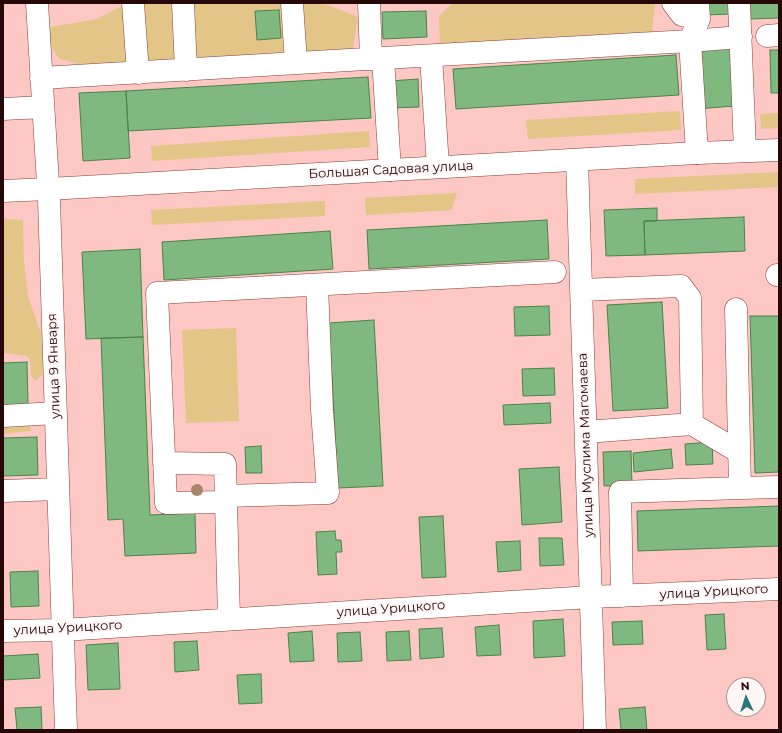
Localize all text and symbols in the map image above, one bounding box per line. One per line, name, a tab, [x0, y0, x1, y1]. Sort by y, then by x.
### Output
street label: Большая Садовая улица	[308, 158, 474, 182]
street label: улица 9 Января	[44, 313, 64, 419]
street label: улица Муслима Магомаева	[575, 352, 597, 538]
street label: улица Урицкого	[659, 581, 769, 603]
street label: улица Урицкого	[336, 597, 446, 621]
street label: улица Урицкого	[13, 617, 123, 639]
north arrow	[726, 677, 766, 717]
text: N	[740, 679, 750, 693]

